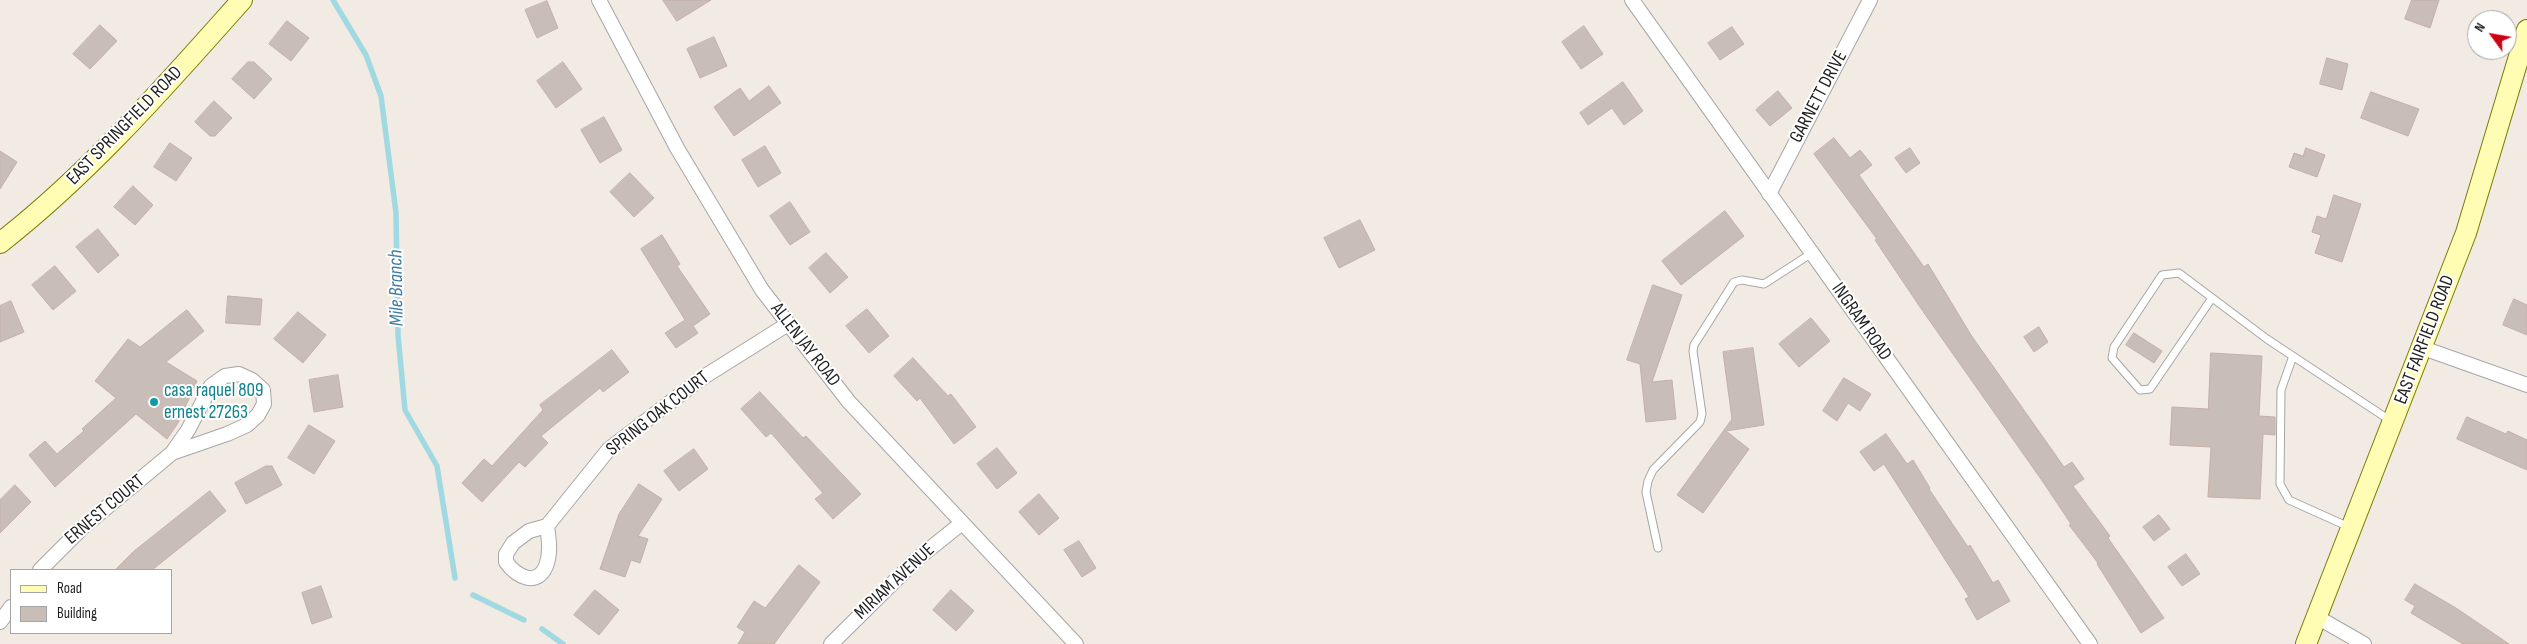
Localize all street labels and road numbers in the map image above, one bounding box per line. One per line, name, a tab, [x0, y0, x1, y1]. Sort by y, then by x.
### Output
street label: GARNETT DRIVE	[1785, 47, 1853, 147]
street label: EAST SPRINGFIELD ROAD	[62, 62, 188, 190]
street label: EAST FAIRFIELD ROAD	[2390, 272, 2460, 408]
street label: INGRAM ROAD	[1826, 279, 1896, 365]
street label: ALLEN JAY ROAD	[765, 298, 845, 392]
street label: SPRING OAK COURT	[602, 367, 714, 461]
street label: ERNEST COURT	[61, 470, 149, 550]
street label: MIRIAM AVENUE	[850, 539, 940, 625]

